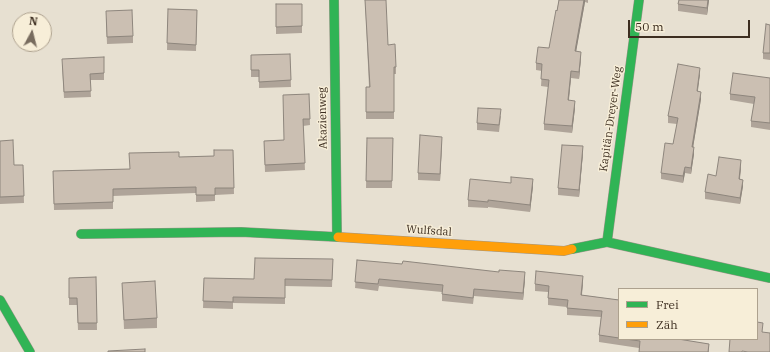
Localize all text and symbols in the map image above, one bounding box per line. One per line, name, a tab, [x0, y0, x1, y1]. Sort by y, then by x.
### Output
north arrow	[12, 12, 52, 52]
scale bar	[630, 12, 752, 38]
text: N	[28, 14, 39, 29]
text: 50 m	[635, 19, 664, 34]
street label: Kapitän-Dreyer-Weg	[597, 66, 625, 172]
street label: Akazienweg	[316, 87, 330, 149]
street label: Wulfsdal	[406, 223, 452, 239]
legend	[618, 288, 758, 340]
text: Frei	[656, 297, 679, 312]
text: Zäh	[656, 317, 678, 332]

